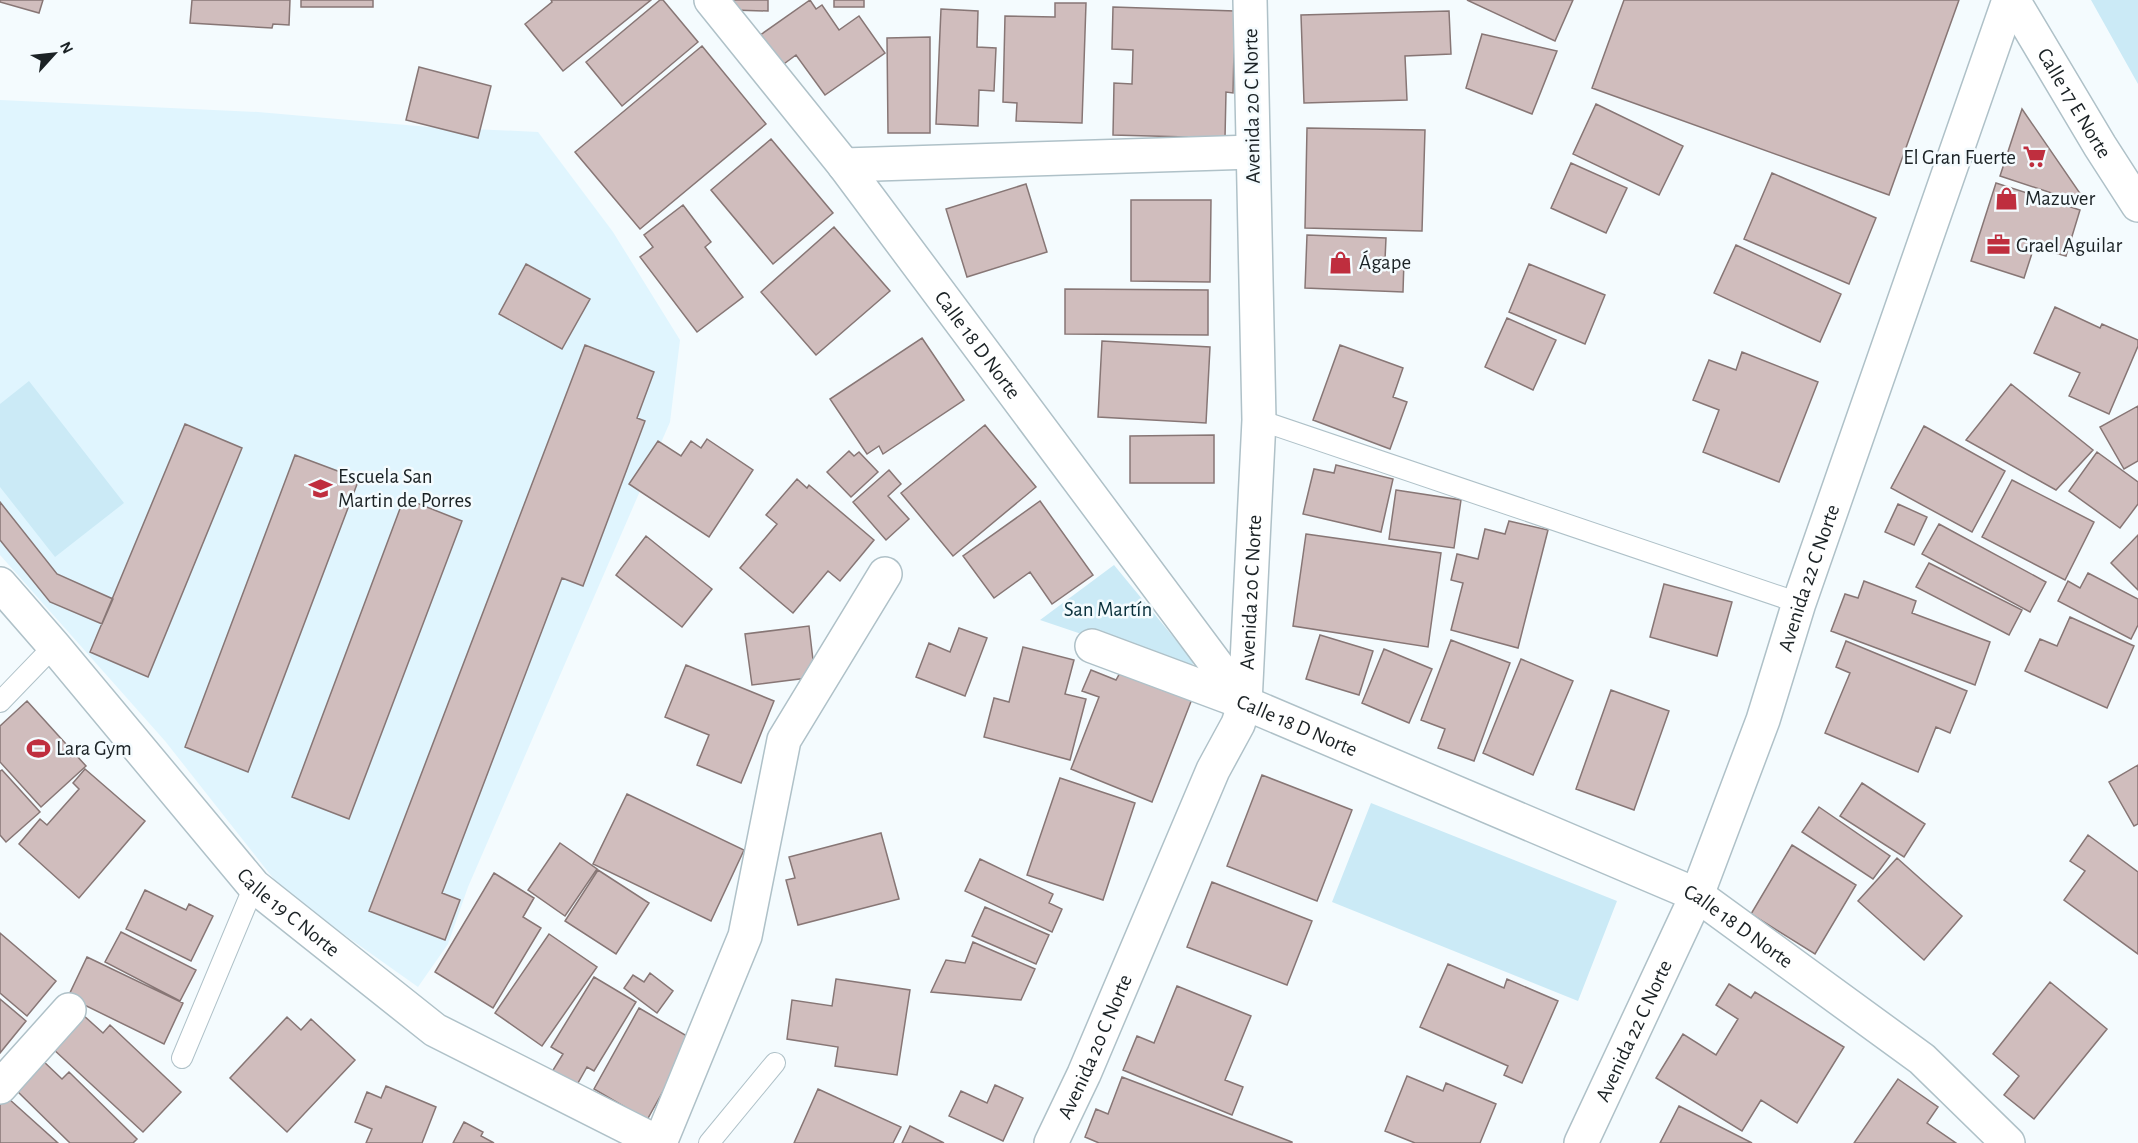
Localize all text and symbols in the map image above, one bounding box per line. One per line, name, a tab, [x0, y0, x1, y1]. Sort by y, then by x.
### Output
north arrow	[24, 24, 84, 84]
street label: Avenida 20 C Norte	[1240, 28, 1264, 184]
text: N	[57, 39, 76, 56]
street label: Calle 17 E Norte	[2034, 44, 2115, 162]
supermarket icon: El Gran Fuerte	[2021, 144, 2047, 170]
place label: El Gran Fuerte	[1903, 147, 2016, 168]
shop icon: Mazuver	[1994, 185, 2020, 211]
place label: Mazuver	[2025, 188, 2095, 209]
office icon: Grael Aguilar	[1985, 232, 2011, 258]
place label: Grael Aguilar	[2016, 235, 2123, 256]
shop icon: Ágape	[1328, 249, 1354, 275]
place label: Ágape	[1359, 250, 1411, 273]
street label: Calle 18 D Norte	[931, 287, 1025, 403]
place label: Escuela San Martin de Porres	[338, 466, 472, 511]
school or university icon: Escuela San Martin de Porres	[307, 475, 333, 501]
street label: Avenida 22 C Norte	[1774, 502, 1843, 654]
street label: Avenida 20 C Norte	[1236, 514, 1265, 671]
park label: San Martín	[1064, 599, 1152, 620]
street label: Calle 18 D Norte	[1234, 690, 1361, 760]
sports icon: Lara Gym	[25, 735, 51, 761]
place label: Lara Gym	[56, 738, 132, 759]
street label: Calle 19 C Norte	[233, 864, 344, 960]
street label: Calle 18 D Norte	[1681, 880, 1797, 972]
street label: Avenida 22 C Norte	[1591, 957, 1676, 1105]
street label: Avenida 20 C Norte	[1054, 971, 1136, 1122]

